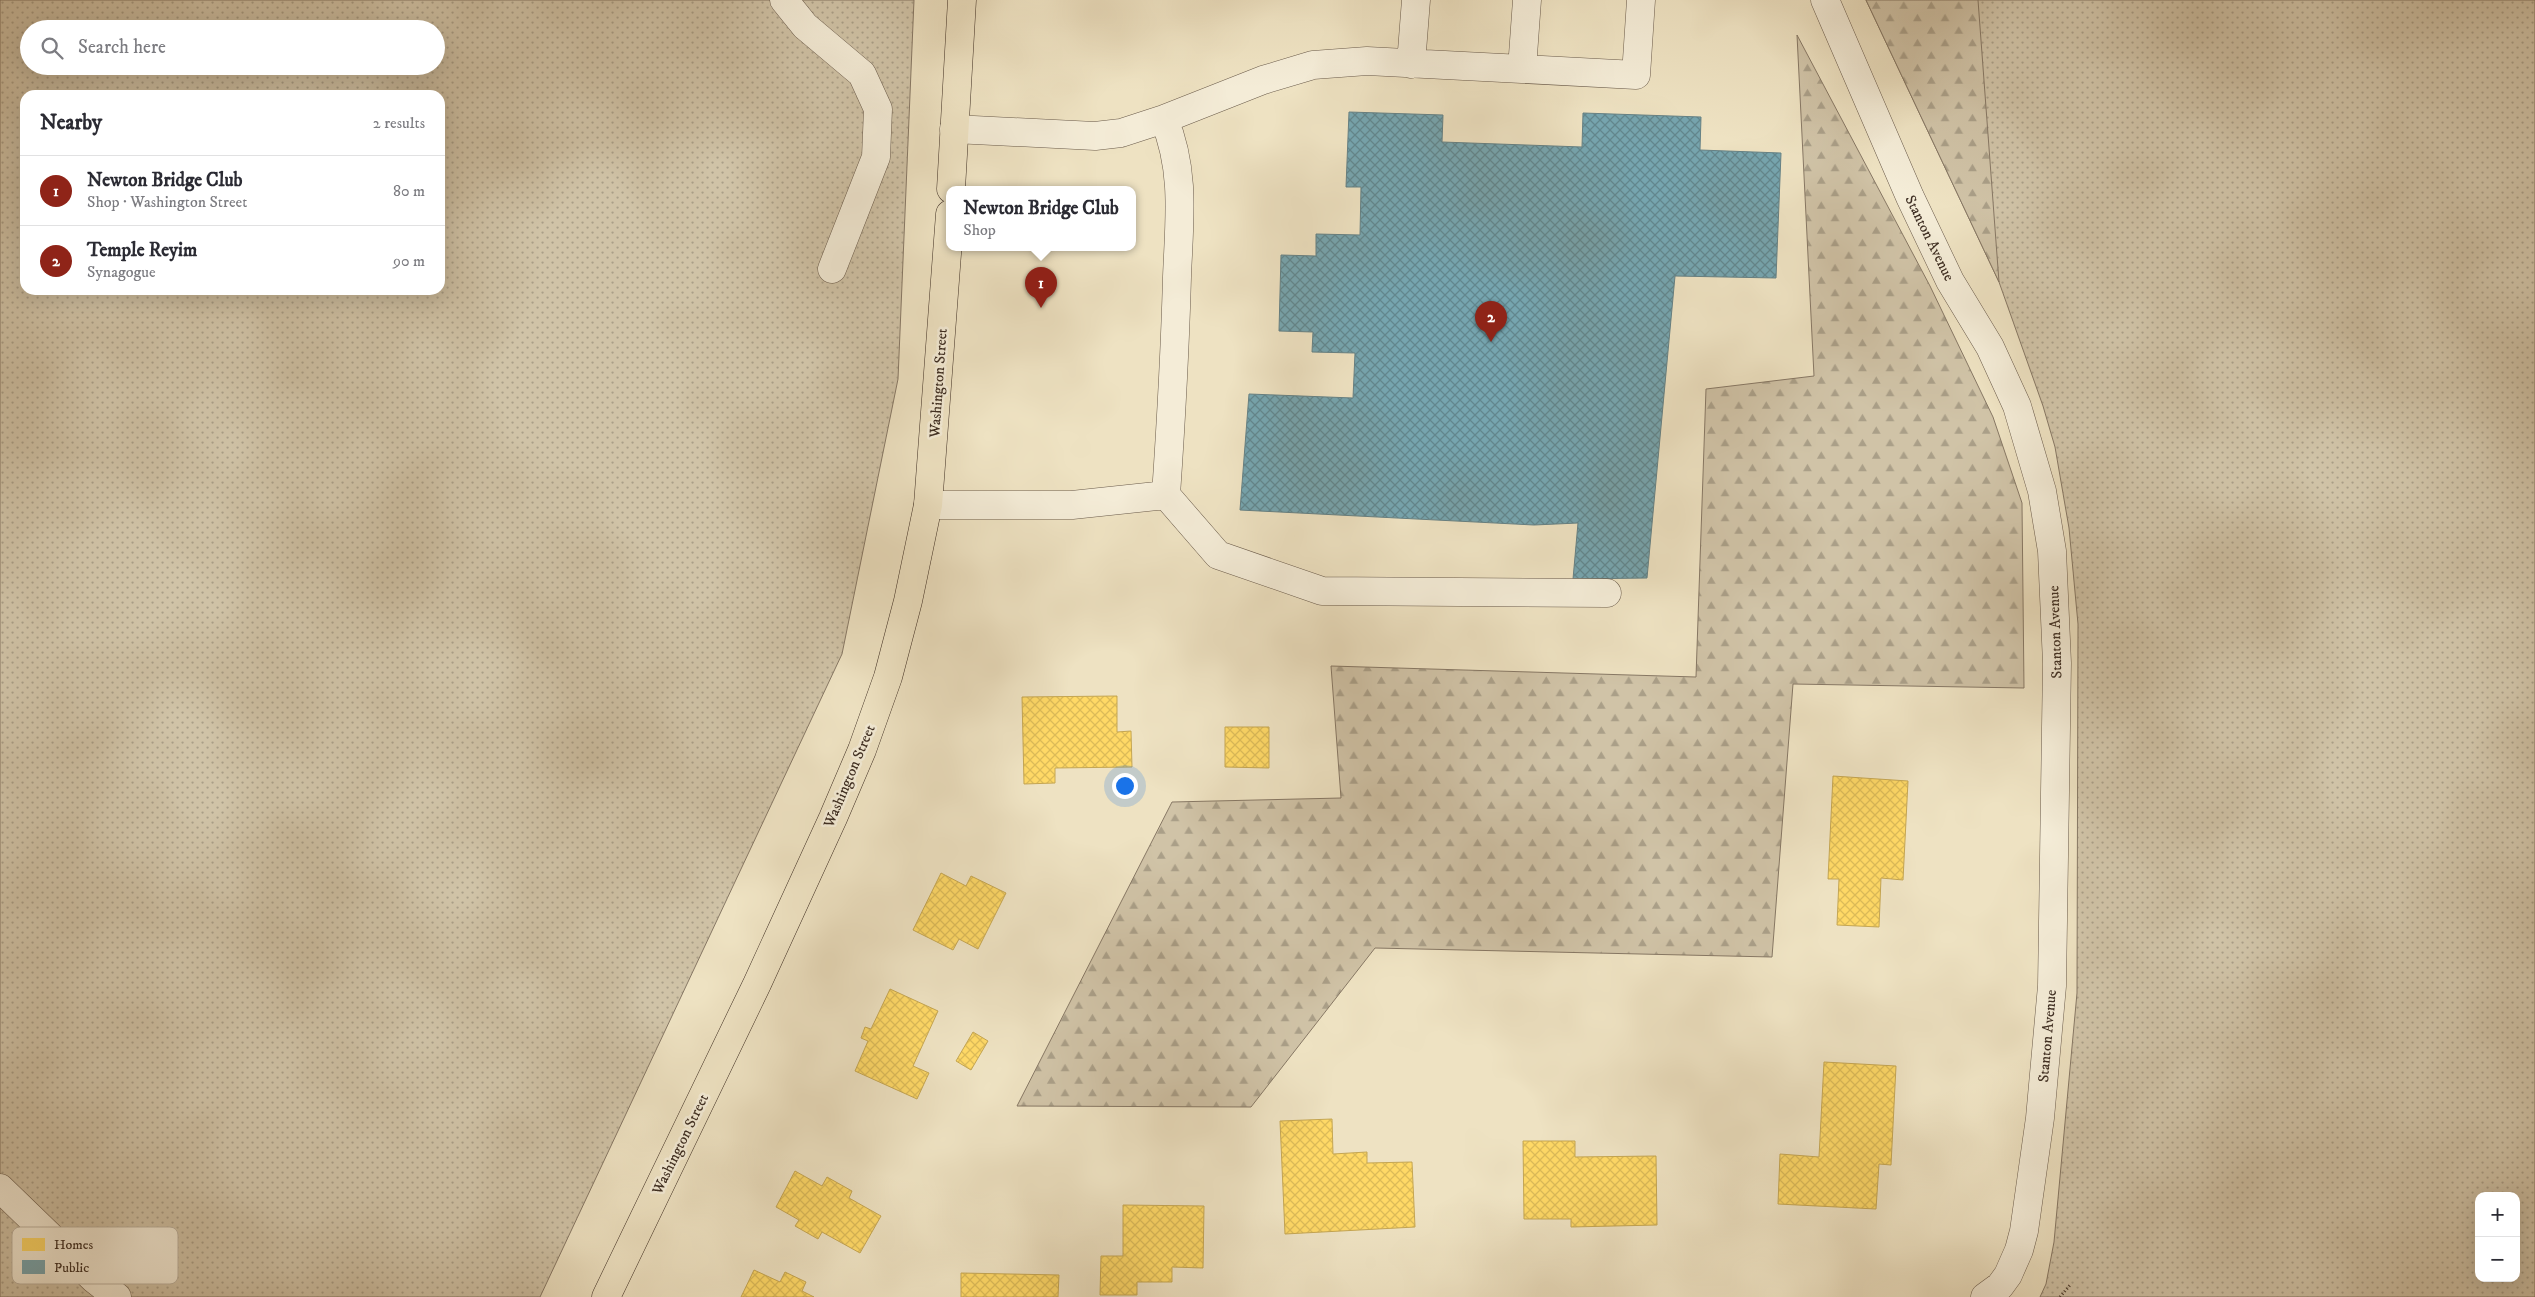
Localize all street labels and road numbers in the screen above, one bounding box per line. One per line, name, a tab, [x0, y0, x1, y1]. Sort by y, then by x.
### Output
street label: Stanton Avenue	[1901, 192, 1959, 284]
street label: Washington Street	[925, 327, 952, 439]
street label: Stanton Avenue	[2044, 585, 2067, 679]
street label: Washington Street	[819, 722, 880, 831]
street label: Stanton Avenue	[2034, 989, 2061, 1083]
street label: Washington Street	[647, 1091, 713, 1199]

